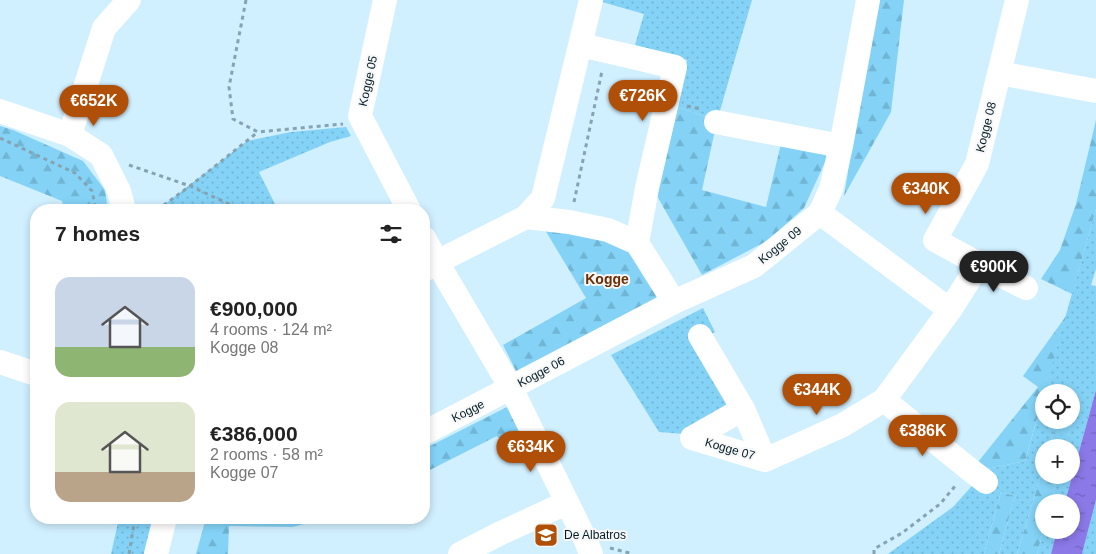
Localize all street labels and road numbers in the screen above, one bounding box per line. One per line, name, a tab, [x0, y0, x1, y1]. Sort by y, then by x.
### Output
street label: Kogge 05	[356, 54, 380, 108]
street label: Kogge 08	[973, 100, 999, 154]
street label: Kogge 09	[756, 223, 805, 267]
street label: Kogge 06	[515, 354, 567, 390]
street label: Kogge	[449, 397, 487, 425]
street label: Kogge 07	[703, 435, 757, 463]

